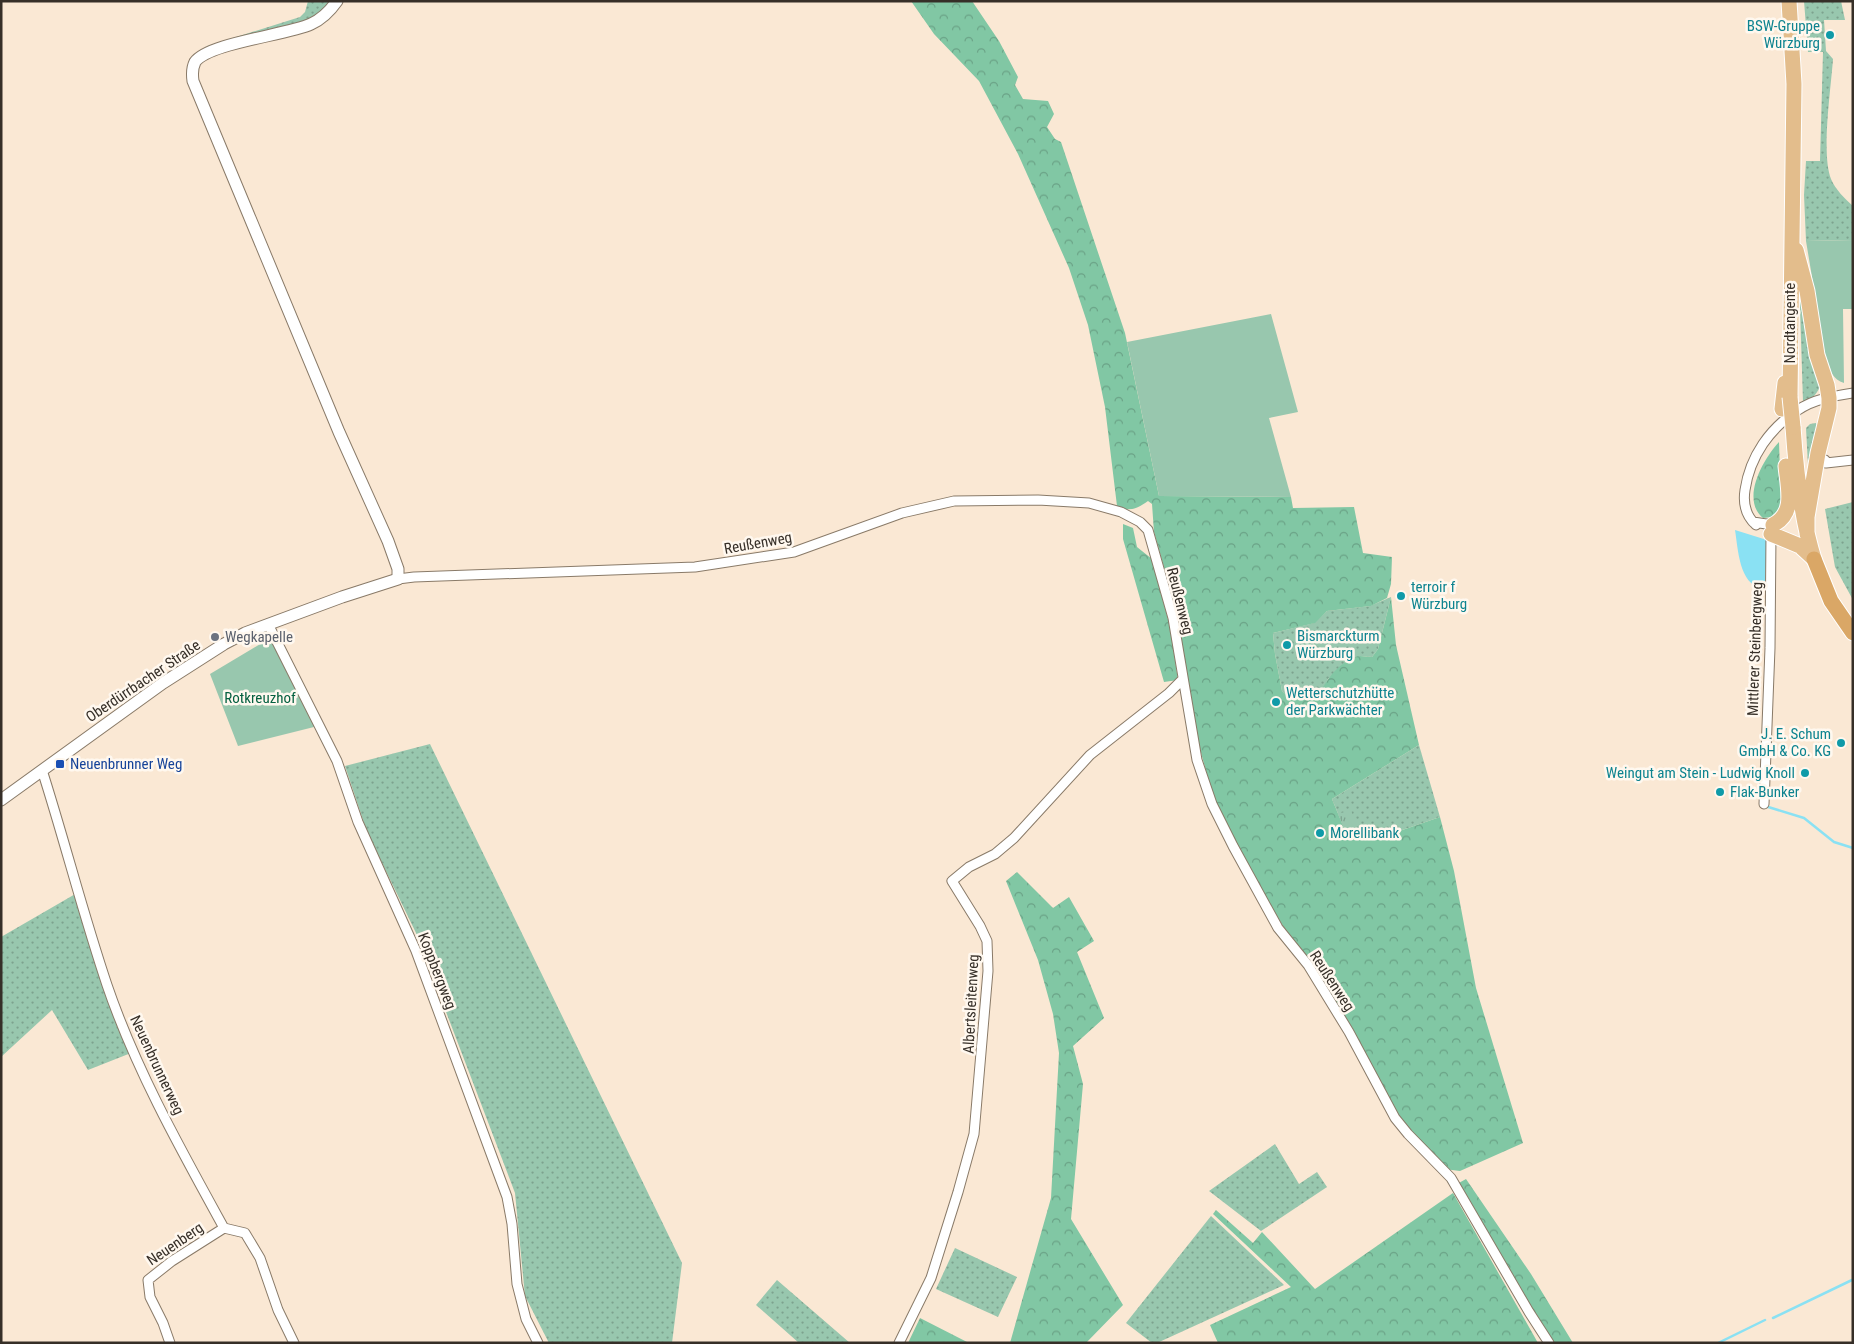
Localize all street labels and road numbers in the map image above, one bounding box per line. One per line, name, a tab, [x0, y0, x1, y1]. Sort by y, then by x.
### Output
street label: Nordtangente	[1781, 283, 1799, 363]
street label: Reußenweg	[723, 528, 793, 558]
street label: Reußenweg	[1163, 566, 1197, 636]
street label: Mittlerer Steinbergweg	[1744, 582, 1766, 716]
street label: Oberdürrbacher Straße	[82, 636, 204, 726]
street label: Koppbergweg	[414, 930, 460, 1012]
street label: Reußenweg	[1306, 947, 1358, 1015]
street label: Albertsleitenweg	[959, 954, 983, 1054]
street label: Neuenbrunnerweg	[126, 1012, 188, 1118]
street label: Neuenberg	[143, 1219, 207, 1269]

